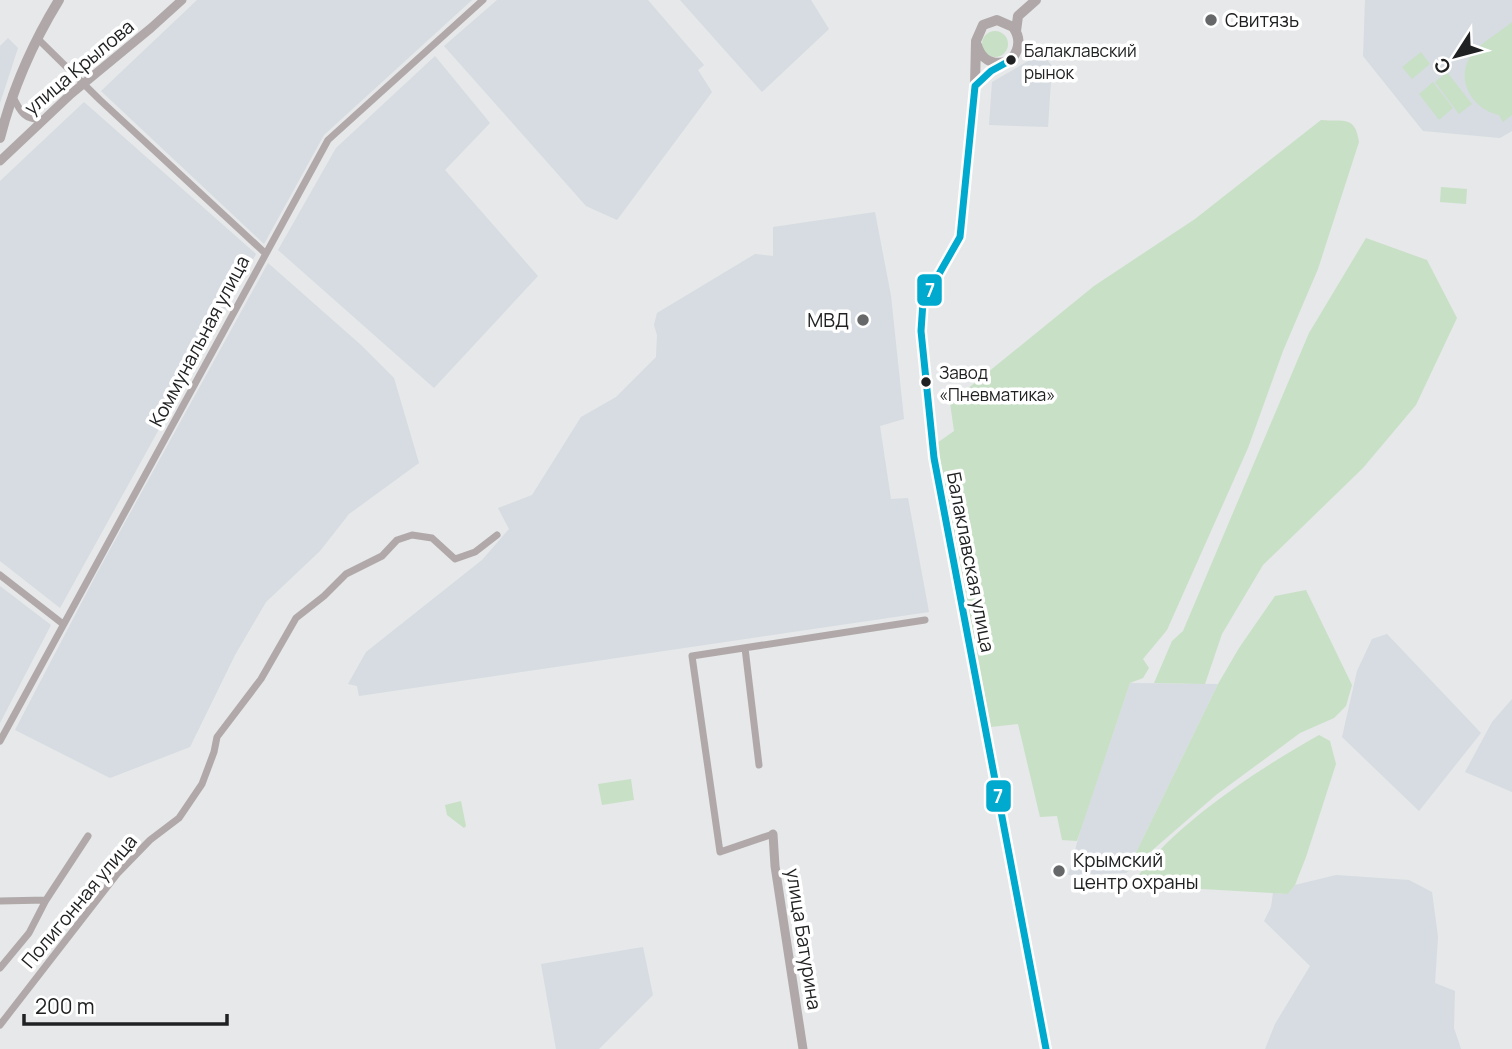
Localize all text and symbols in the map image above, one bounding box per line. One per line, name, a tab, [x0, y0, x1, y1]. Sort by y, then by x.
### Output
place label: Свитязь	[1225, 7, 1299, 33]
marker: Свитязь	[1203, 12, 1219, 28]
street label: улица Крылова	[19, 13, 139, 121]
north arrow	[1421, 21, 1491, 91]
place label: Балаклавский рынок	[1024, 39, 1137, 84]
marker: Балаклавский рынок	[1004, 53, 1018, 67]
text: С	[1428, 53, 1457, 79]
street label: Коммунальная улица	[143, 251, 255, 431]
line badge: 7	[916, 273, 943, 307]
text: 7	[925, 277, 935, 303]
place label: МВД	[807, 307, 849, 333]
marker: МВД	[855, 312, 871, 328]
place label: Завод «Пневматика»	[939, 361, 1055, 406]
marker: Завод «Пневматика»	[919, 375, 933, 389]
street label: Балаклавская улица	[941, 470, 1001, 654]
line badge: 7	[985, 779, 1012, 813]
text: 7	[993, 783, 1003, 809]
street label: Полигонная улица	[15, 829, 143, 973]
place label: Крымский центр охраны	[1073, 847, 1199, 895]
marker: Крымский центр охраны	[1051, 863, 1067, 879]
street label: улица Батурина	[780, 866, 828, 1012]
scale bar	[24, 982, 228, 1026]
text: 200 m	[35, 992, 95, 1020]

